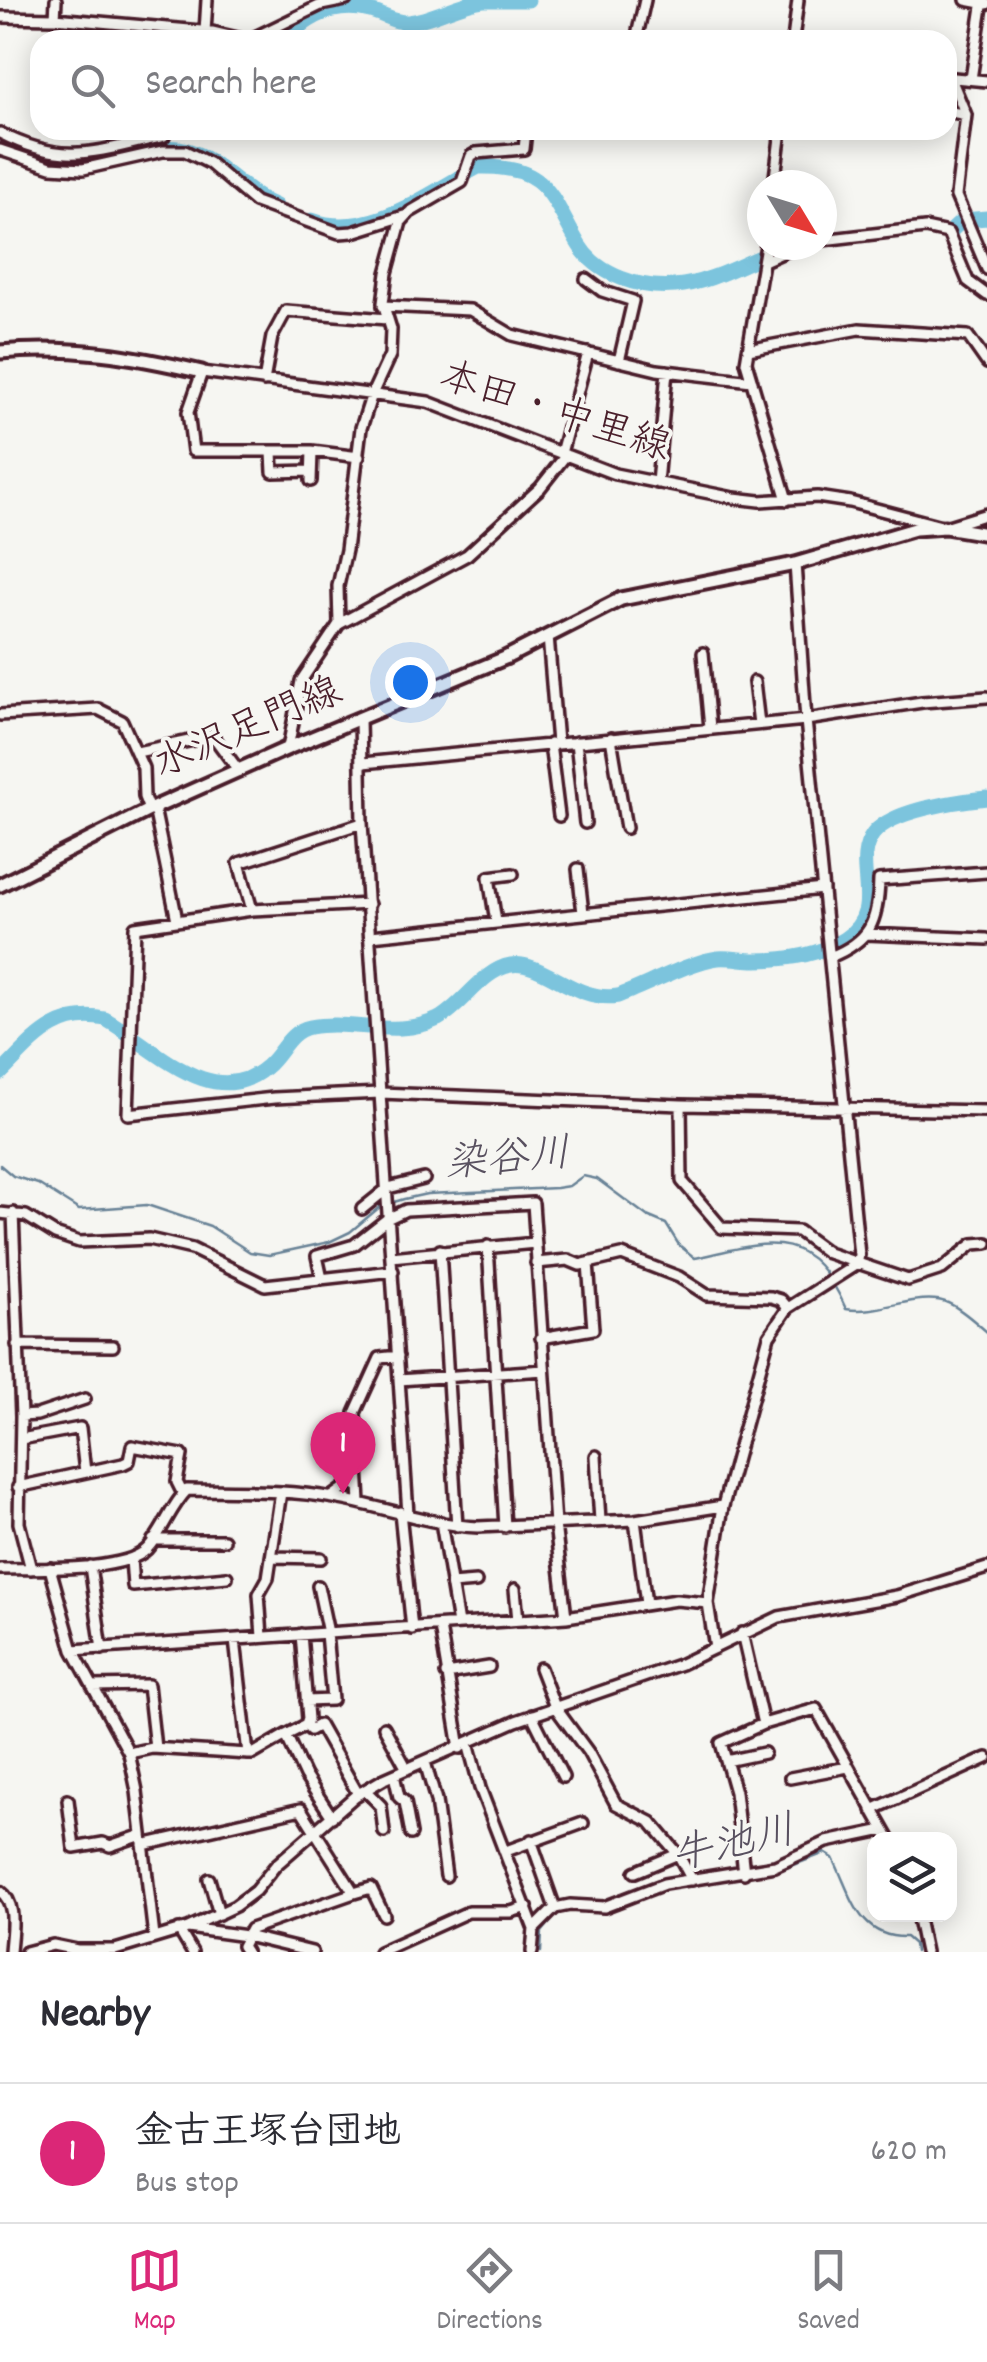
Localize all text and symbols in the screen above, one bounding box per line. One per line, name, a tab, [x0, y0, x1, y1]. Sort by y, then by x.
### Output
search box	[30, 30, 957, 140]
icon: search	[65, 58, 120, 113]
text: Search here	[145, 58, 317, 113]
north arrow	[747, 170, 837, 260]
street label: 本田・中里線	[431, 351, 677, 479]
your location	[385, 657, 436, 708]
street label: 水沢足門線	[146, 666, 352, 796]
water label: 染谷川	[443, 1127, 573, 1197]
pin: 1	[310, 1412, 376, 1494]
water label: 牛池川	[666, 1804, 802, 1890]
map controls	[867, 1832, 957, 1922]
button: layers	[867, 1832, 957, 1922]
text: Nearby	[40, 1987, 150, 2047]
text: 金古王塚台団地	[135, 2107, 401, 2162]
text: 1	[69, 2130, 76, 2176]
text: 620 m	[871, 2130, 947, 2176]
text: Bus stop	[135, 2162, 239, 2208]
tab: Map	[127, 2243, 182, 2343]
tab: Directions	[437, 2243, 543, 2343]
tab: Saved	[797, 2243, 860, 2343]

